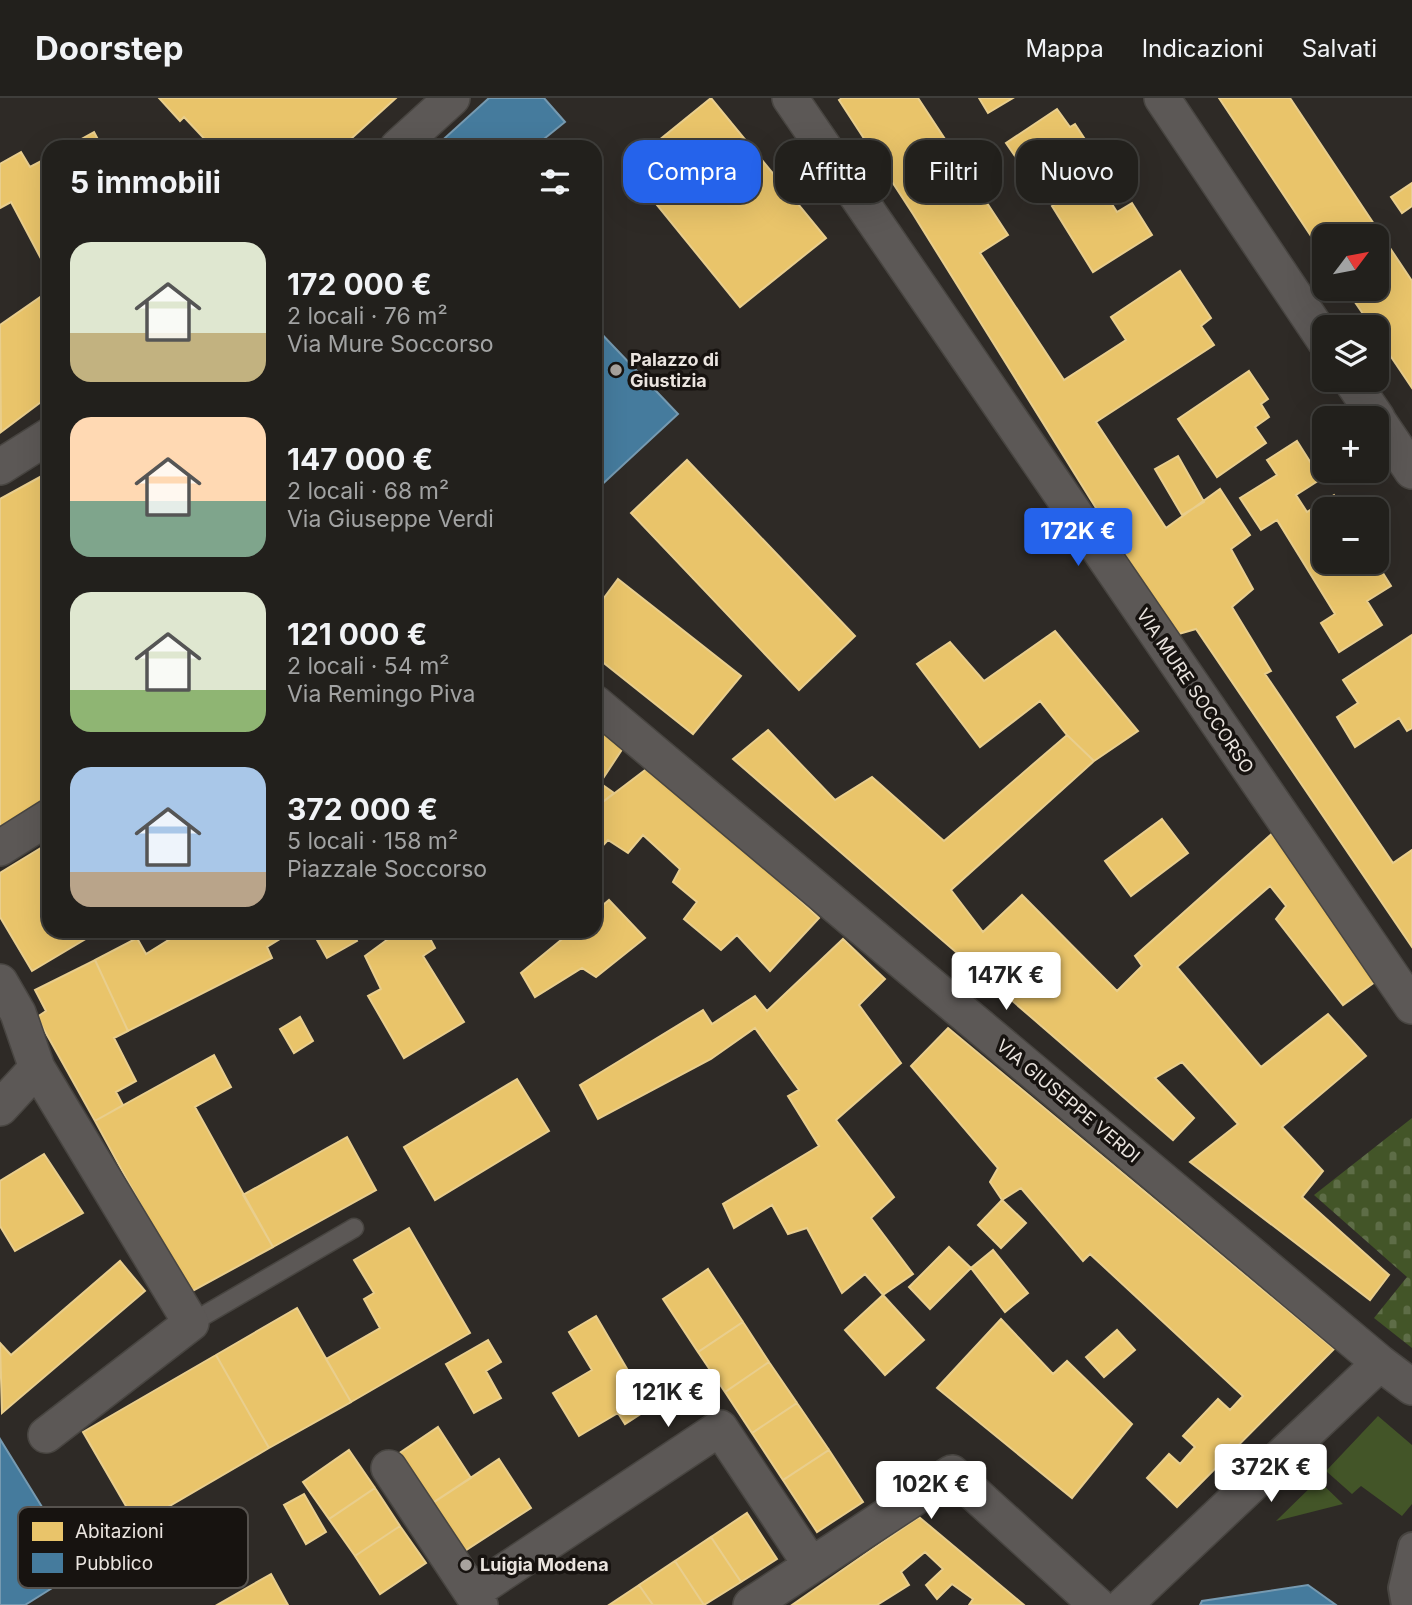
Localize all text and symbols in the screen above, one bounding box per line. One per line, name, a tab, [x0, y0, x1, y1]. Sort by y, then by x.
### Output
text: Doorstep	[35, 28, 183, 68]
text: Mappa	[1025, 34, 1104, 63]
text: Indicazioni	[1142, 34, 1264, 63]
text: Salvati	[1302, 34, 1377, 63]
chip: Compra	[623, 140, 761, 203]
chip: Affitta	[775, 140, 891, 203]
chip: Filtri	[905, 140, 1002, 203]
chip: Nuovo	[1016, 140, 1138, 203]
icon: filters	[536, 163, 574, 201]
text: 5 immobili	[70, 164, 221, 200]
north arrow	[1312, 224, 1390, 301]
map controls	[1312, 224, 1389, 574]
text: 172 000 €	[287, 266, 432, 302]
icon: home	[126, 270, 210, 354]
text: 2 locali · 76 m²	[287, 302, 448, 330]
button: layers	[1312, 315, 1389, 392]
text: Via Mure Soccorso	[287, 330, 494, 358]
place label: Palazzo di Giustizia	[630, 349, 719, 391]
marker: Palazzo di Giustizia	[608, 362, 624, 378]
button: +	[1312, 406, 1389, 483]
text: 147 000 €	[287, 441, 433, 477]
icon: home	[126, 445, 210, 529]
text: 2 locali · 68 m²	[287, 477, 449, 505]
button: −	[1312, 497, 1389, 574]
text: Via Giuseppe Verdi	[287, 505, 494, 533]
pin: 172K €	[1021, 508, 1135, 568]
text: 172K €	[1040, 517, 1116, 545]
street label: VIA MURE SOCCORSO	[1132, 604, 1258, 777]
text: 121 000 €	[287, 616, 427, 652]
icon: home	[126, 620, 210, 704]
text: 2 locali · 54 m²	[287, 652, 449, 680]
text: Via Remingo Piva	[287, 680, 475, 708]
text: 372 000 €	[287, 791, 438, 827]
icon: home	[126, 795, 210, 879]
text: 5 locali · 158 m²	[287, 827, 458, 855]
text: Piazzale Soccorso	[287, 855, 487, 883]
pin: 147K €	[949, 953, 1063, 1012]
text: 147K €	[968, 961, 1044, 989]
street label: VIA GIUSEPPE VERDI	[993, 1035, 1144, 1167]
pin: 121K €	[611, 1370, 725, 1429]
text: 121K €	[632, 1378, 704, 1406]
pin: 372K €	[1214, 1444, 1328, 1504]
text: 372K €	[1231, 1453, 1311, 1481]
pin: 102K €	[874, 1462, 988, 1521]
text: 102K €	[892, 1470, 970, 1498]
legend	[18, 1507, 248, 1588]
text: Abitazioni	[75, 1520, 164, 1543]
text: Pubblico	[75, 1552, 153, 1575]
place label: Luigia Modena	[480, 1554, 609, 1575]
marker: Luigia Modena	[458, 1557, 474, 1573]

